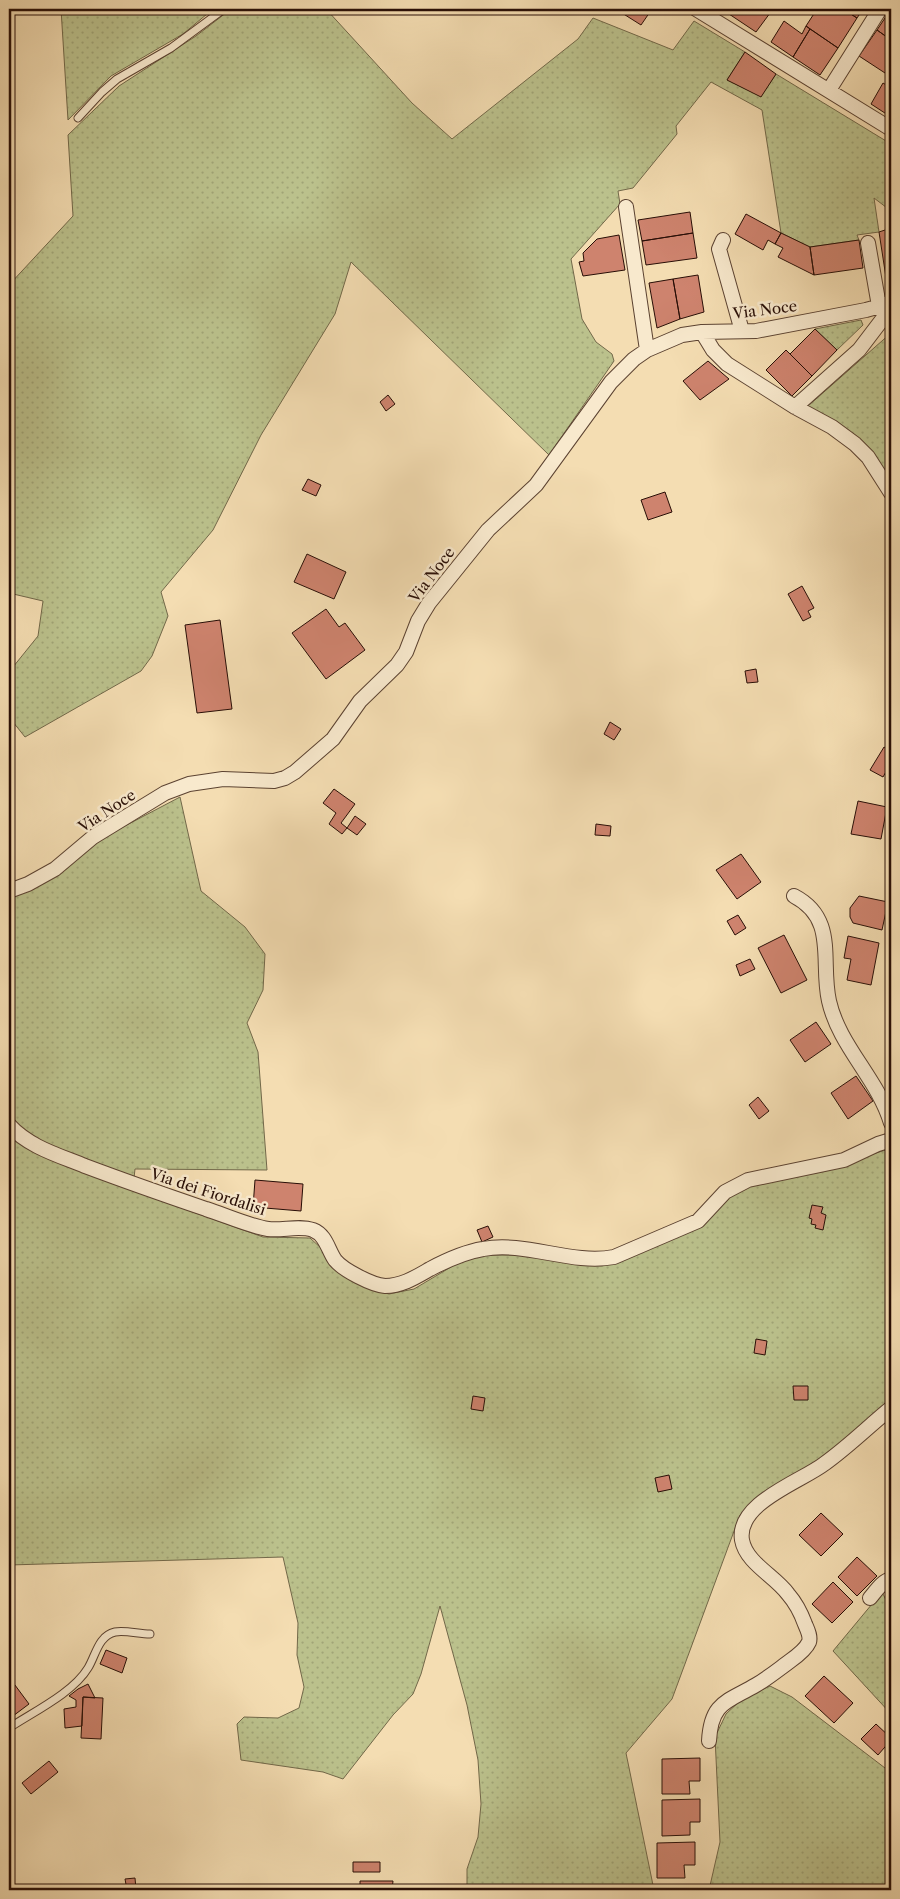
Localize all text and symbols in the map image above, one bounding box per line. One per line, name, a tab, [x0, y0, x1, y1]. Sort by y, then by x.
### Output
street label: Via Noce	[731, 296, 798, 323]
street label: Via Noce	[404, 543, 459, 607]
street label: Via Noce	[74, 785, 139, 837]
street label: Via dei Fiordalisi	[147, 1164, 269, 1219]

